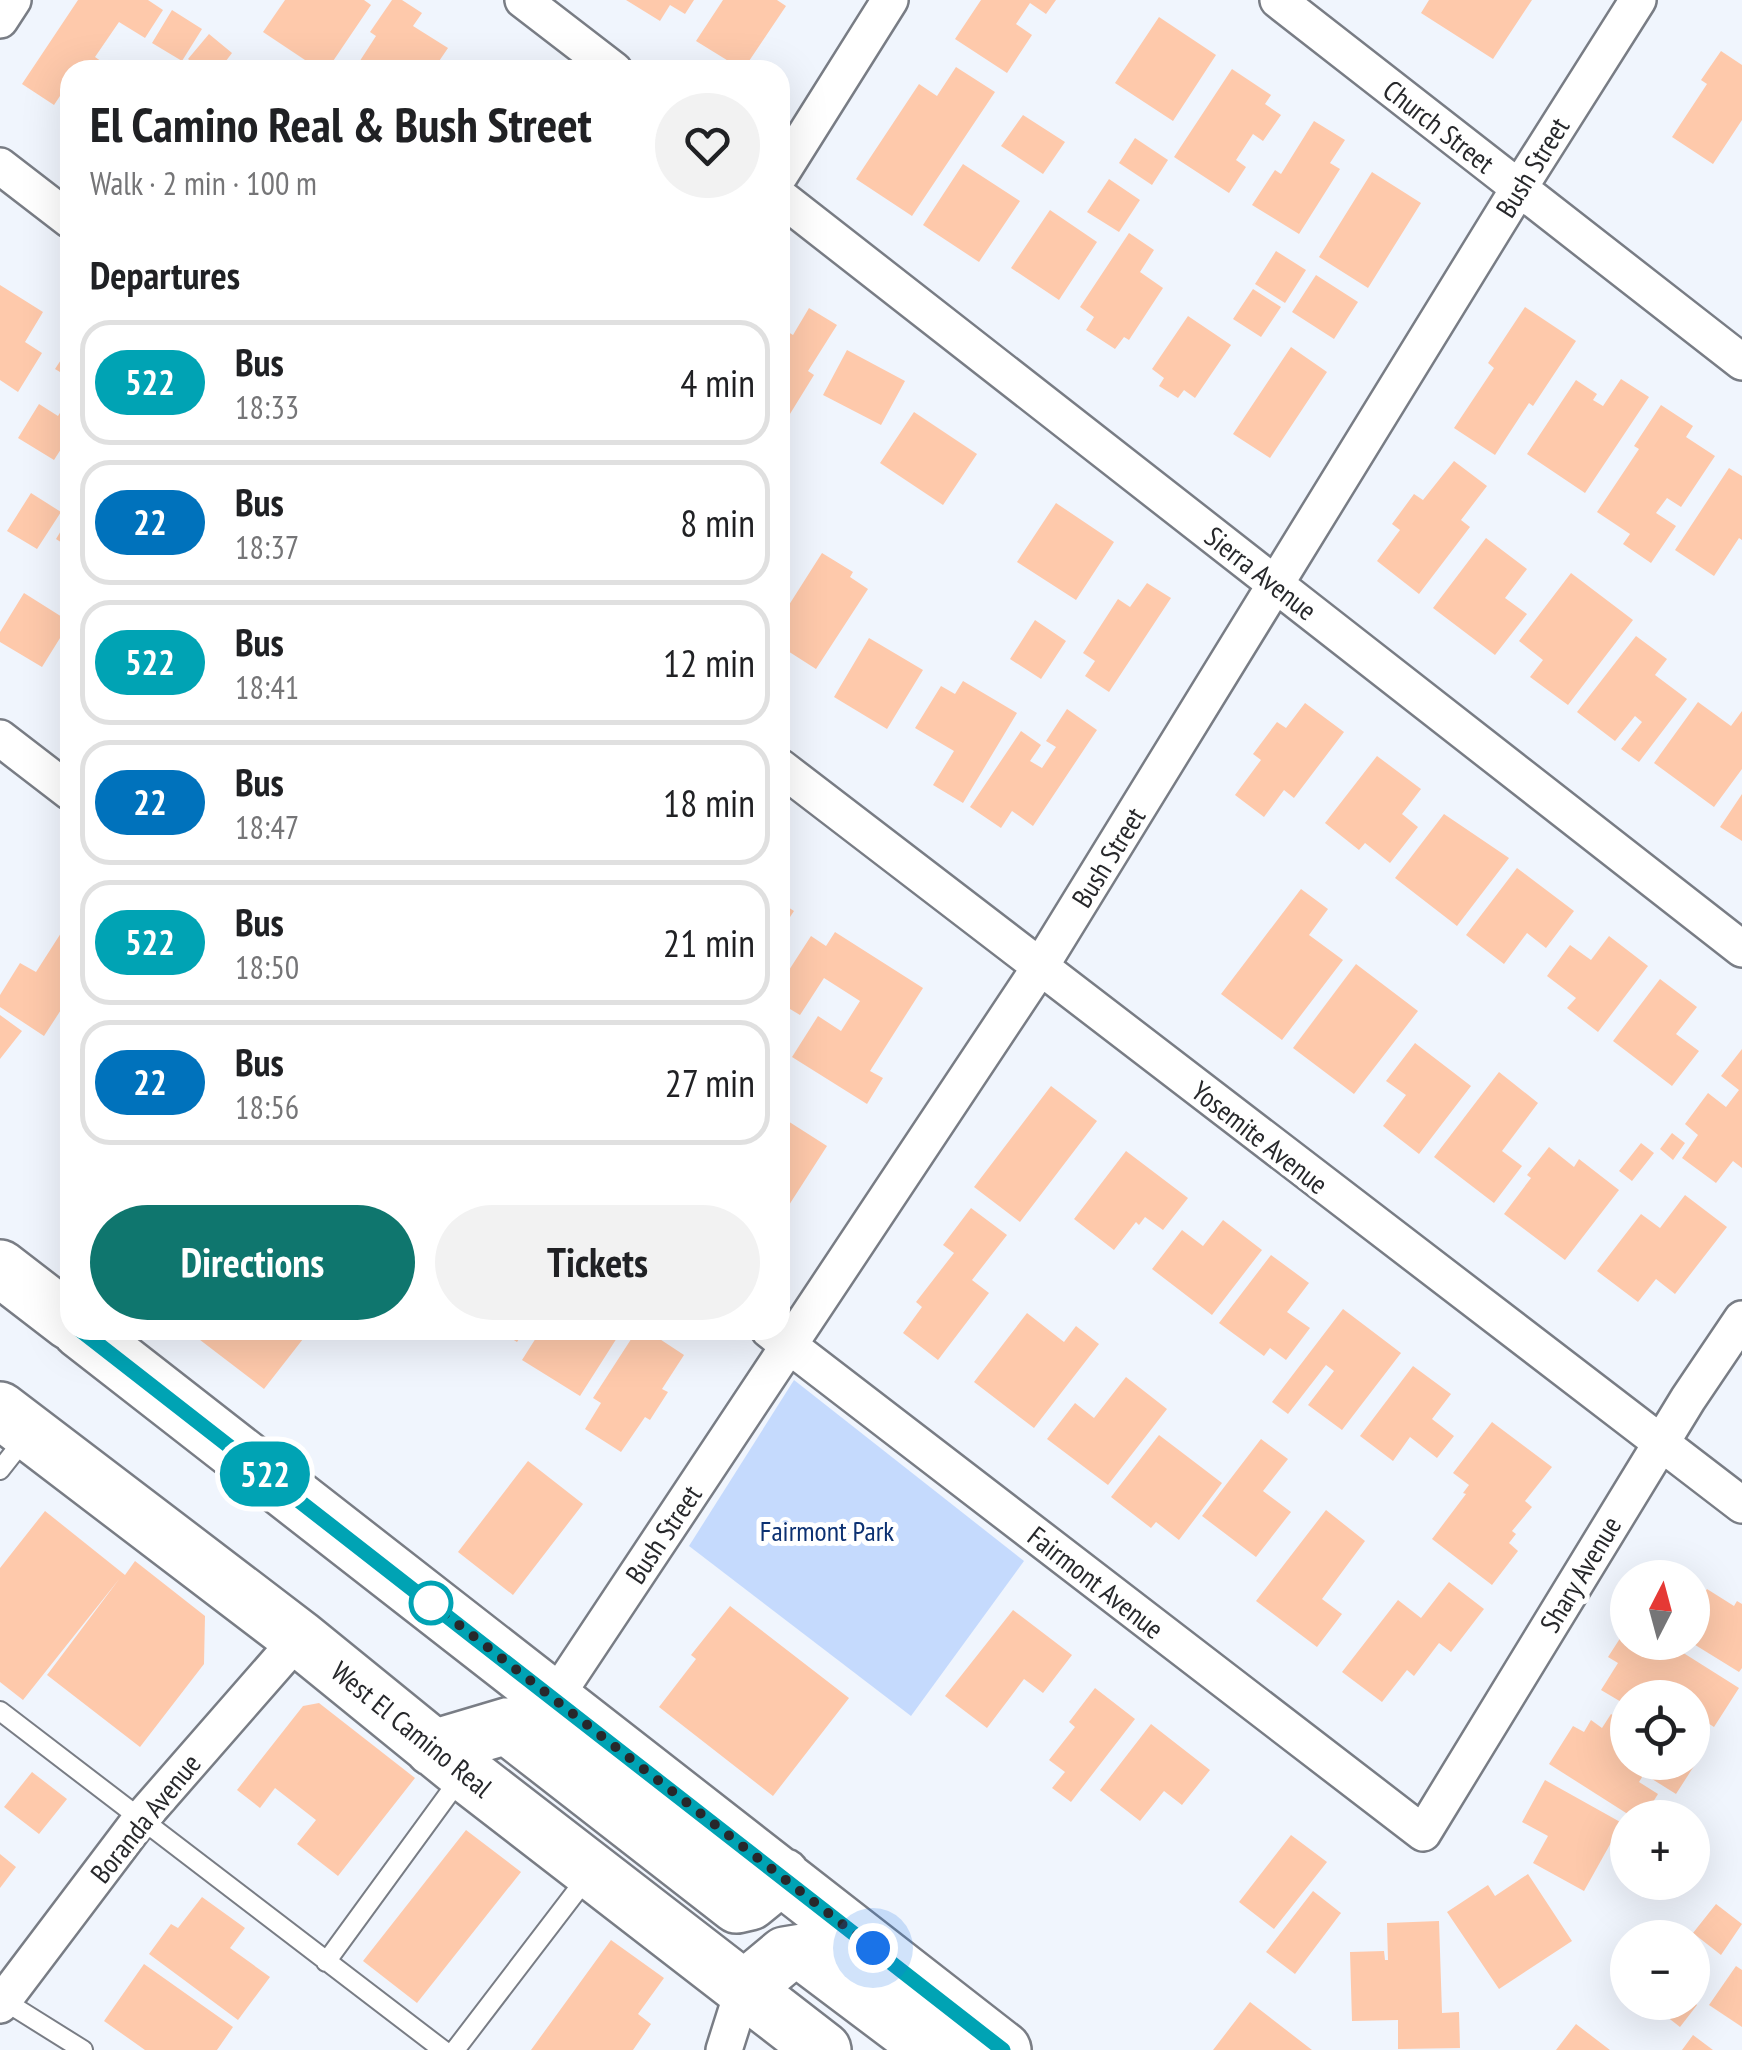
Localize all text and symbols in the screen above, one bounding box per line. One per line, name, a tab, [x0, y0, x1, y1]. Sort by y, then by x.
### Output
street label: Church Street	[1376, 71, 1502, 181]
text: El Camino Real & Bush Street	[90, 93, 592, 155]
button: heart	[655, 93, 760, 198]
street label: Bush Street	[1487, 110, 1577, 224]
text: Walk · 2 min · 100 m	[90, 162, 317, 204]
text: Departures	[90, 250, 240, 299]
text: Bus	[235, 337, 284, 386]
text: 4 min	[680, 358, 755, 407]
text: 522	[125, 359, 175, 405]
text: 18:33	[235, 386, 299, 428]
text: Bus	[235, 477, 284, 526]
text: 8 min	[680, 498, 755, 547]
text: 22	[133, 499, 167, 545]
street label: Sierra Avenue	[1198, 518, 1324, 628]
text: 18:37	[235, 526, 299, 568]
text: Bus	[235, 617, 284, 666]
text: 12 min	[663, 638, 755, 687]
text: 522	[125, 639, 175, 685]
text: 18:41	[235, 666, 299, 708]
text: Bus	[235, 757, 284, 806]
text: 18 min	[663, 778, 755, 827]
text: 22	[133, 779, 167, 825]
street label: Bush Street	[1063, 800, 1153, 914]
text: 18:47	[235, 806, 299, 848]
text: Bus	[235, 897, 284, 946]
text: 21 min	[663, 918, 755, 967]
text: 522	[125, 919, 175, 965]
text: 18:50	[235, 946, 299, 988]
text: Bus	[235, 1037, 284, 1086]
text: 27 min	[665, 1058, 755, 1107]
text: 22	[133, 1059, 167, 1105]
street label: Yosemite Avenue	[1184, 1072, 1336, 1202]
text: 18:56	[235, 1086, 299, 1128]
button: Directions	[90, 1205, 415, 1320]
button: Tickets	[435, 1205, 760, 1320]
line badge: 522	[208, 1442, 322, 1506]
text: 522	[240, 1451, 290, 1497]
street label: Bush Street	[617, 1477, 710, 1590]
street label: Shary Avenue	[1531, 1509, 1629, 1639]
park label: Fairmont Park	[760, 1512, 894, 1549]
street label: Fairmont Avenue	[1020, 1517, 1172, 1647]
north arrow	[1610, 1560, 1710, 1660]
map controls	[1610, 1560, 1710, 2020]
unlabelled marker	[410, 1582, 452, 1624]
street label: West El Camino Real	[324, 1653, 501, 1806]
button: locate	[1610, 1680, 1710, 1780]
street label: Boranda Avenue	[82, 1746, 208, 1890]
button: +	[1610, 1800, 1710, 1900]
button: −	[1610, 1920, 1710, 2020]
your location	[848, 1923, 898, 1973]

